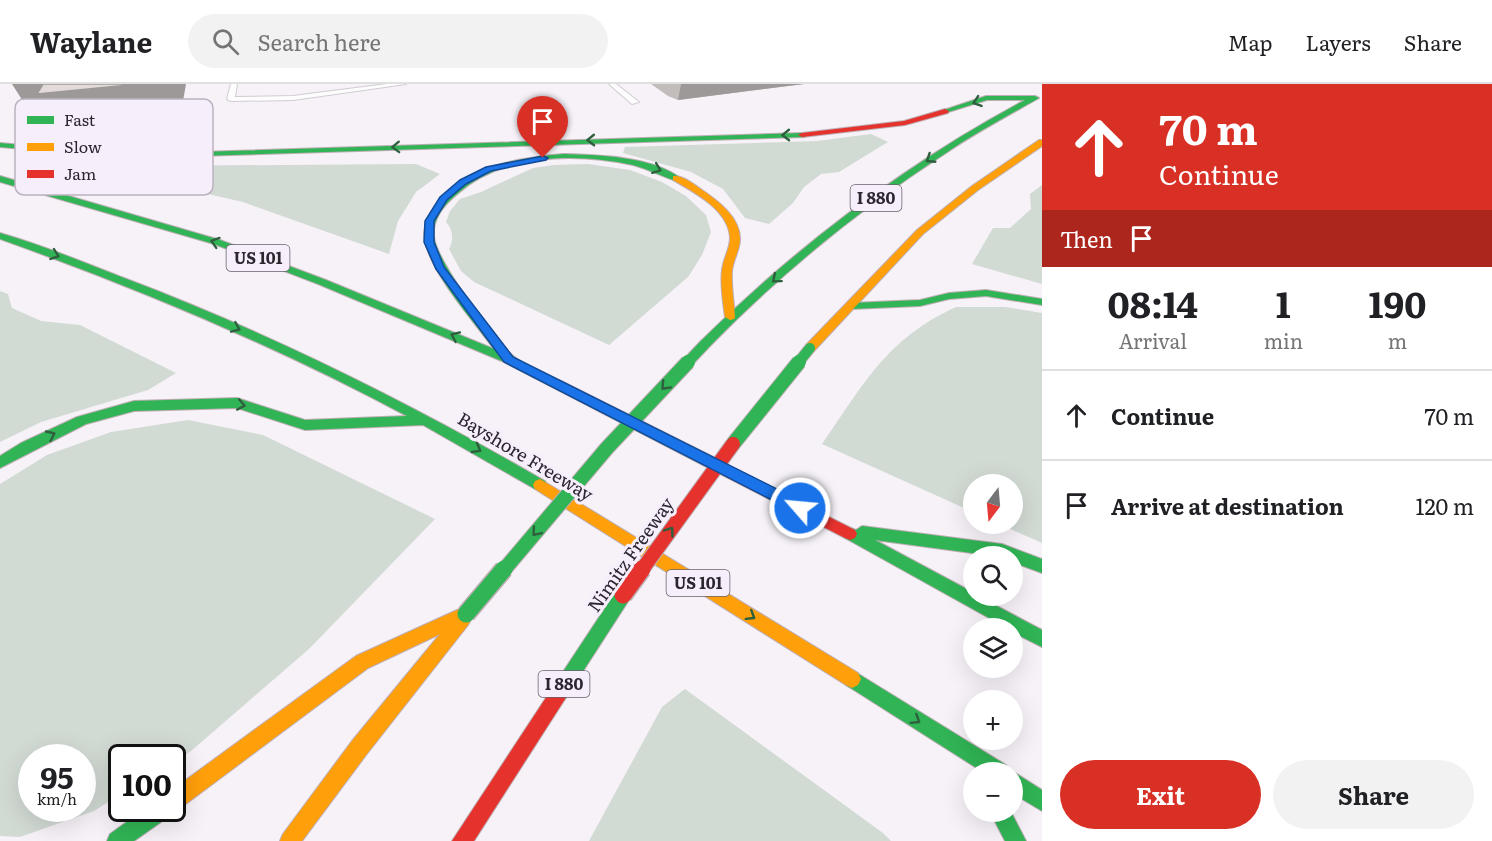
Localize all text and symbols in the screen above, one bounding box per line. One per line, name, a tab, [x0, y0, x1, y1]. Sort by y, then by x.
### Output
search box	[188, 14, 608, 68]
text: Waylane	[30, 20, 152, 62]
icon: search	[209, 25, 242, 58]
text: Search here	[257, 25, 381, 58]
text: Map	[1228, 26, 1273, 57]
text: Layers	[1306, 26, 1371, 57]
text: Share	[1404, 26, 1462, 57]
one-way arrow	[972, 94, 983, 107]
pin	[517, 96, 568, 158]
text: 70 m	[1159, 96, 1258, 158]
legend	[15, 99, 213, 195]
icon: arrive	[526, 105, 559, 138]
text: Fast	[64, 107, 96, 131]
icon: ahead	[1060, 108, 1138, 186]
one-way arrow	[781, 129, 790, 142]
text: Slow	[64, 134, 102, 158]
one-way arrow	[587, 134, 596, 147]
one-way arrow	[392, 141, 401, 154]
one-way arrow	[926, 152, 937, 163]
text: Continue	[1159, 153, 1279, 193]
text: Jam	[64, 161, 97, 185]
one-way arrow	[651, 162, 662, 175]
road number: I 880	[850, 185, 902, 211]
text: Then	[1060, 222, 1113, 255]
icon: arrive	[1125, 222, 1158, 255]
one-way arrow	[210, 236, 221, 249]
road number: US 101	[226, 245, 290, 271]
one-way arrow	[50, 247, 60, 260]
one-way arrow	[772, 271, 783, 282]
text: 08:14	[1108, 276, 1198, 329]
text: 1	[1276, 276, 1291, 329]
text: 190	[1369, 276, 1426, 329]
one-way arrow	[230, 321, 241, 333]
text: Arrival	[1119, 325, 1187, 355]
text: min	[1264, 325, 1303, 355]
text: m	[1388, 325, 1407, 355]
one-way arrow	[450, 331, 461, 343]
one-way arrow	[661, 380, 672, 390]
one-way arrow	[235, 398, 245, 411]
icon: ahead	[1060, 399, 1093, 432]
text: Continue	[1111, 399, 1214, 432]
text: 70 m	[1424, 399, 1474, 432]
street label: Bayshore Freeway	[453, 404, 599, 507]
one-way arrow	[45, 430, 56, 442]
one-way arrow	[471, 442, 481, 454]
north arrow	[963, 474, 1023, 534]
map controls	[963, 474, 1023, 822]
position arrow	[768, 476, 832, 540]
icon: arrive	[1060, 489, 1093, 522]
text: Arrive at destination	[1111, 489, 1344, 522]
text: 120 m	[1415, 489, 1474, 522]
street label: Nimitz Freeway	[580, 491, 680, 617]
one-way arrow	[532, 525, 543, 536]
one-way arrow	[663, 526, 674, 537]
button: search	[963, 546, 1023, 606]
road number: US 101	[666, 570, 730, 596]
one-way arrow	[745, 609, 755, 621]
button: layers	[963, 618, 1023, 678]
road number: I 880	[538, 671, 590, 697]
button: +	[963, 690, 1023, 750]
one-way arrow	[910, 712, 920, 724]
speed limit sign: 100	[108, 744, 186, 822]
text: 95	[40, 754, 74, 798]
button: Exit	[1060, 760, 1261, 829]
button: Share	[1273, 760, 1474, 829]
button: −	[963, 762, 1023, 822]
text: km/h	[37, 787, 77, 810]

